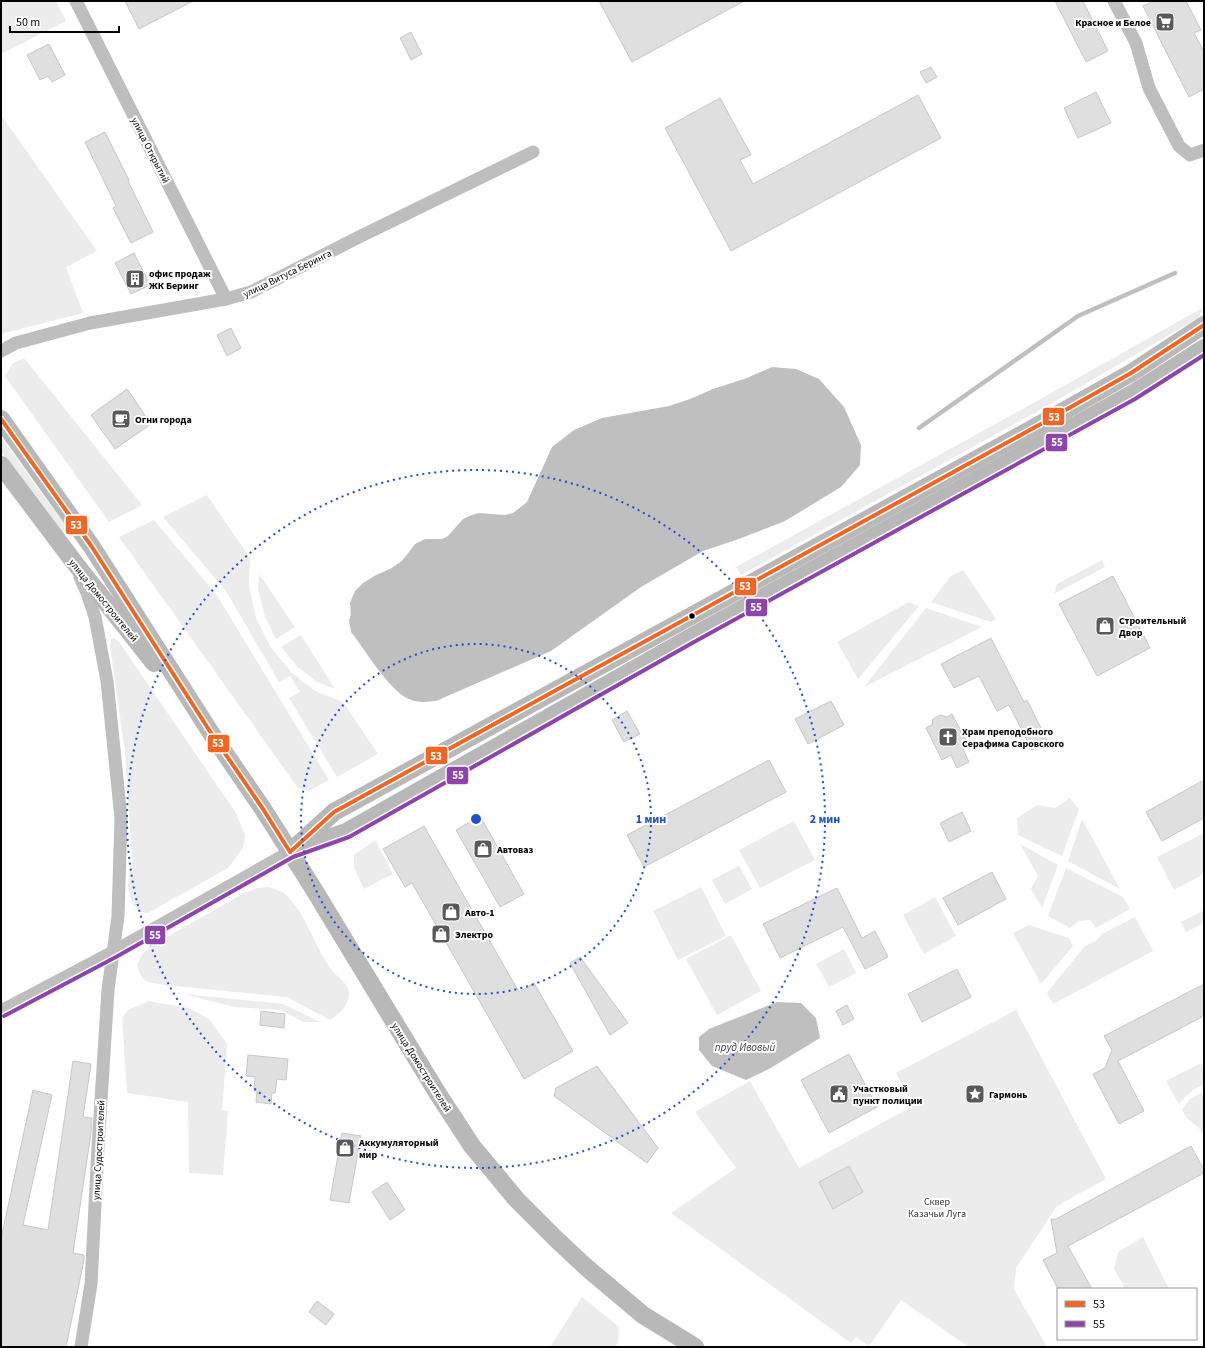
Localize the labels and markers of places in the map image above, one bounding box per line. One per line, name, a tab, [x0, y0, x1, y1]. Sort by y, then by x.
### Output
supermarket icon: Красное и Белое	[1154, 11, 1176, 33]
place label: Красное и Белое	[1075, 16, 1151, 30]
place label: офис продаж ЖК Беринг	[149, 267, 211, 293]
building icon: офис продаж ЖК Беринг	[124, 268, 146, 290]
cafe icon: Огни города	[110, 408, 132, 430]
place label: Огни города	[135, 413, 192, 427]
unlabelled marker	[687, 611, 697, 621]
place label: Строительный Двор	[1119, 614, 1187, 640]
shop icon: Строительный Двор	[1094, 615, 1116, 637]
place label: Храм преподобного Серафима Саровского	[962, 725, 1064, 751]
church icon: Храм преподобного Серафима Саровского	[937, 726, 959, 748]
centre of rings	[469, 812, 483, 826]
shop icon: Автоваз	[472, 838, 494, 860]
place label: Автоваз	[496, 843, 534, 857]
shop icon: Авто-1	[440, 901, 462, 923]
place label: Авто-1	[464, 906, 495, 920]
shop icon: Электро	[430, 923, 452, 945]
place label: Электро	[455, 928, 493, 942]
place label: Участковый пункт полиции	[853, 1082, 923, 1108]
public building icon: Участковый пункт полиции	[828, 1083, 850, 1105]
place icon: Гармонь	[964, 1083, 986, 1105]
place label: Гармонь	[989, 1088, 1028, 1102]
place label: Аккумуляторный мир	[358, 1136, 439, 1162]
shop icon: Аккумуляторный мир	[334, 1137, 356, 1159]

